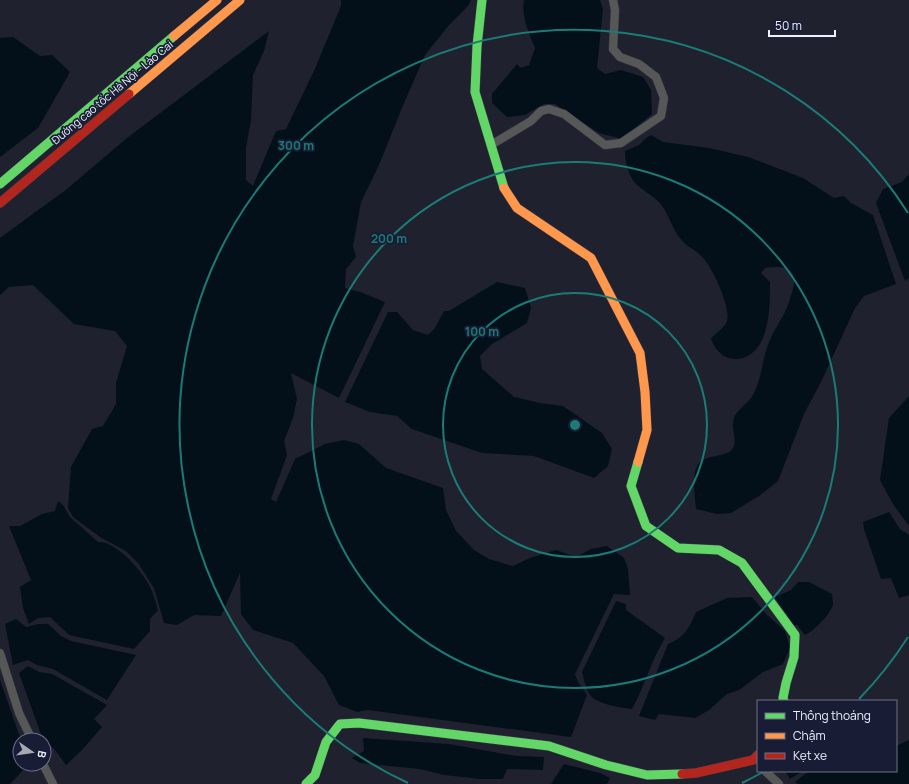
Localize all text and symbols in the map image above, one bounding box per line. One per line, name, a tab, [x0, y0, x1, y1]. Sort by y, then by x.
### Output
scale bar	[769, 12, 835, 38]
text: 50 m	[775, 17, 802, 34]
street label: Đường cao tốc Hà Nội - Lào Cai	[48, 37, 176, 147]
text: 300 m	[278, 137, 314, 154]
text: 200 m	[371, 230, 407, 247]
text: 100 m	[465, 323, 499, 340]
centre of rings	[568, 418, 582, 432]
legend	[757, 700, 897, 772]
text: Thông thoáng	[793, 707, 871, 724]
text: Chậm	[793, 727, 826, 744]
north arrow	[12, 732, 52, 772]
text: Kẹt xe	[793, 747, 827, 764]
text: B	[34, 749, 50, 759]

